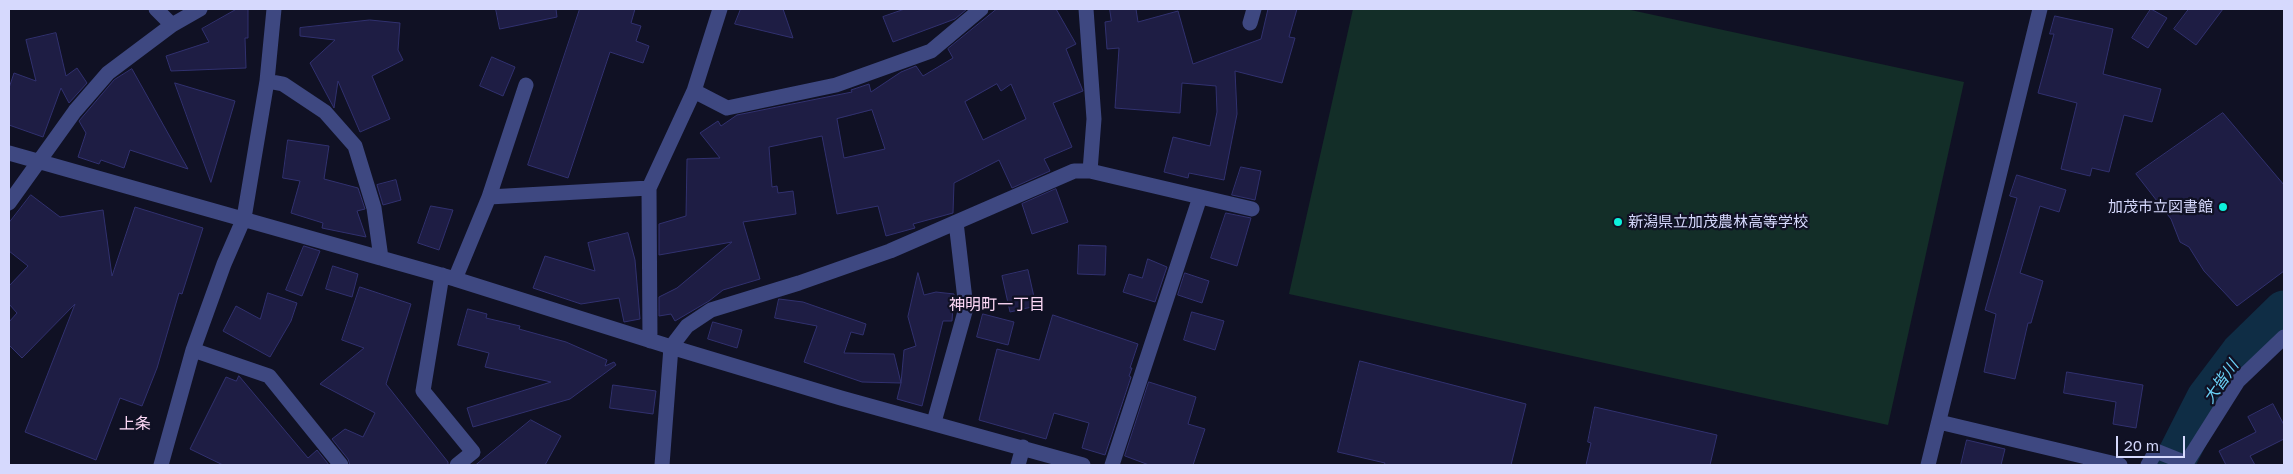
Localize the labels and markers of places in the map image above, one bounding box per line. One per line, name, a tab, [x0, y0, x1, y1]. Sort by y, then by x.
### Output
place label: 加茂市立図書館	[2108, 198, 2213, 216]
marker: 加茂市立図書館	[2217, 201, 2229, 213]
place label: 新潟県立加茂農林高等学校	[1628, 213, 1808, 231]
marker: 新潟県立加茂農林高等学校	[1612, 216, 1624, 228]

